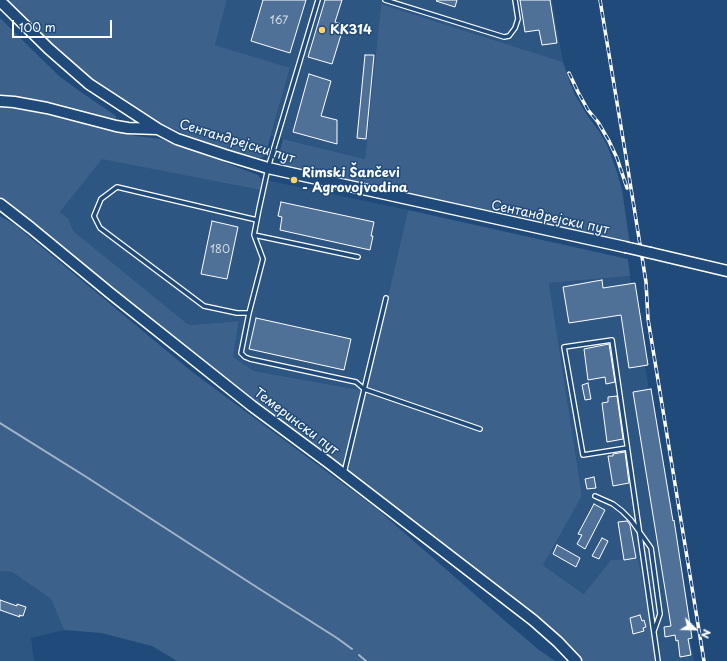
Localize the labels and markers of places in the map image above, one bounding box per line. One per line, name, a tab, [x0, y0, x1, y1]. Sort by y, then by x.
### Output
place label: КК314	[330, 22, 372, 38]
marker: КК314	[317, 25, 327, 35]
place label: Rimski Šančevi - Agrovojvodina	[302, 165, 408, 196]
marker: Rimski Šančevi - Agrovojvodina	[289, 175, 299, 185]

